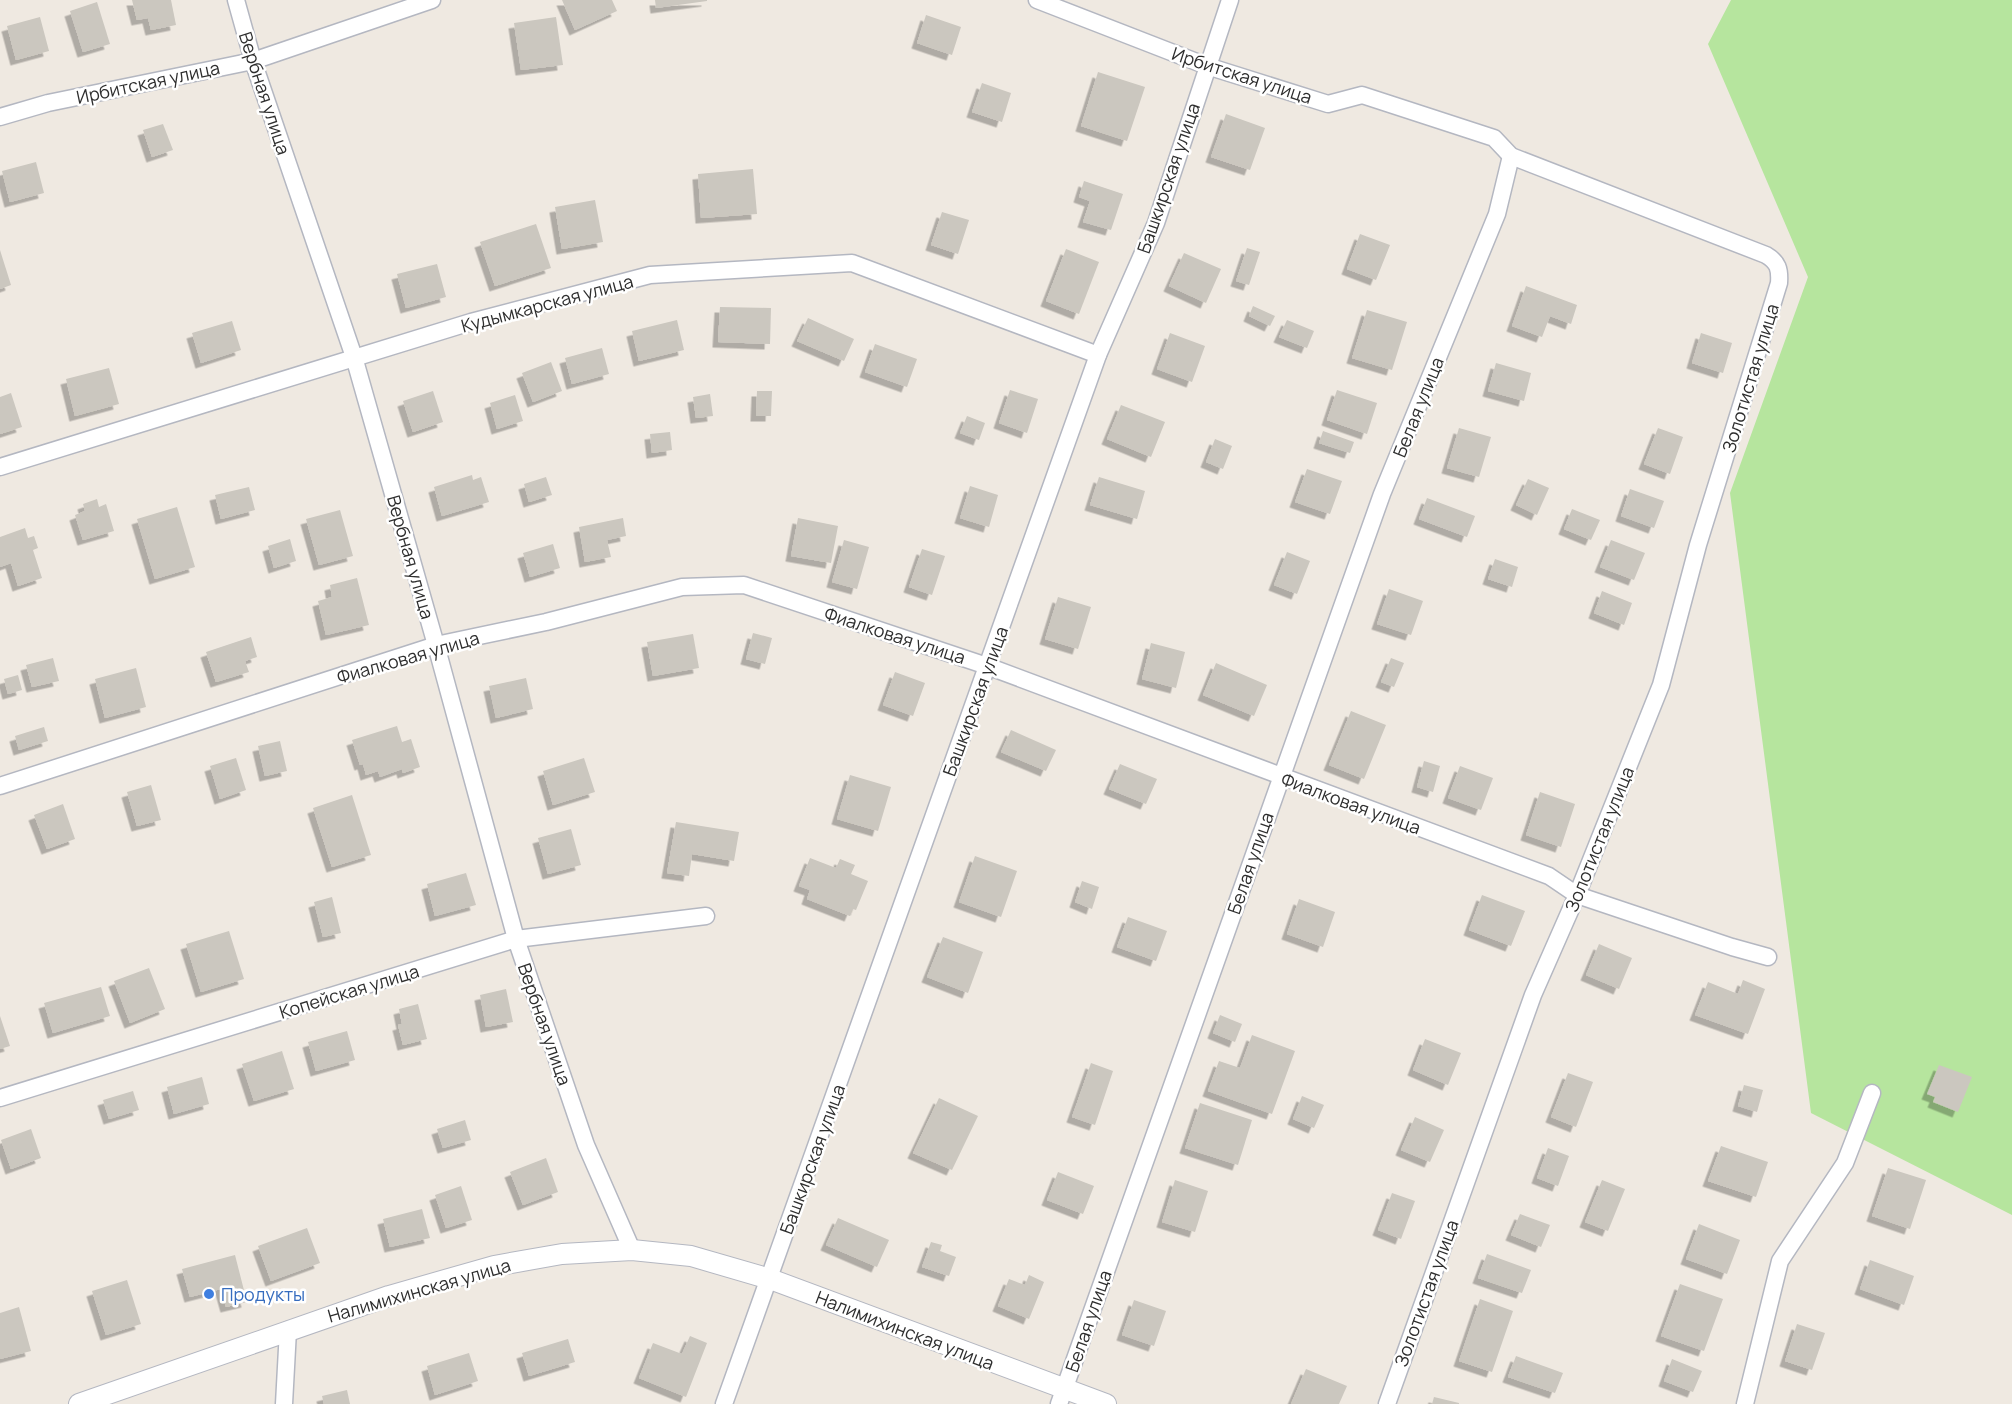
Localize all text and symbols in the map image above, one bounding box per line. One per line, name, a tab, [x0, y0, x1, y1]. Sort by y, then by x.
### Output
street label: Вербная улица	[234, 29, 296, 157]
street label: Ирбитская улица	[1169, 41, 1315, 109]
street label: Ирбитская улица	[74, 55, 222, 109]
street label: Башкирская улица	[1131, 100, 1205, 256]
street label: Кудымкарская улица	[458, 268, 636, 338]
street label: Золотистая улица	[1716, 301, 1784, 455]
street label: Белая улица	[1387, 353, 1449, 461]
street label: Вербная улица	[382, 492, 440, 622]
street label: Фиалковая улица	[821, 601, 969, 669]
street label: Башкирская улица	[937, 623, 1013, 779]
street label: Фиалковая улица	[334, 625, 482, 689]
street label: Золотистая улица	[1559, 763, 1639, 915]
street label: Фиалковая улица	[1278, 767, 1424, 839]
street label: Белая улица	[1221, 809, 1279, 917]
street label: Копейская улица	[276, 958, 422, 1024]
street label: Вербная улица	[513, 960, 577, 1088]
street label: Башкирская улица	[774, 1081, 850, 1237]
street label: Золотистая улица	[1388, 1216, 1464, 1370]
street label: Налимихинская улица	[325, 1252, 513, 1328]
street label: Белая улица	[1059, 1267, 1117, 1375]
place label: Продукты	[221, 1282, 305, 1306]
street label: Налимихинская улица	[812, 1285, 998, 1375]
marker: Продукты	[202, 1287, 216, 1301]

